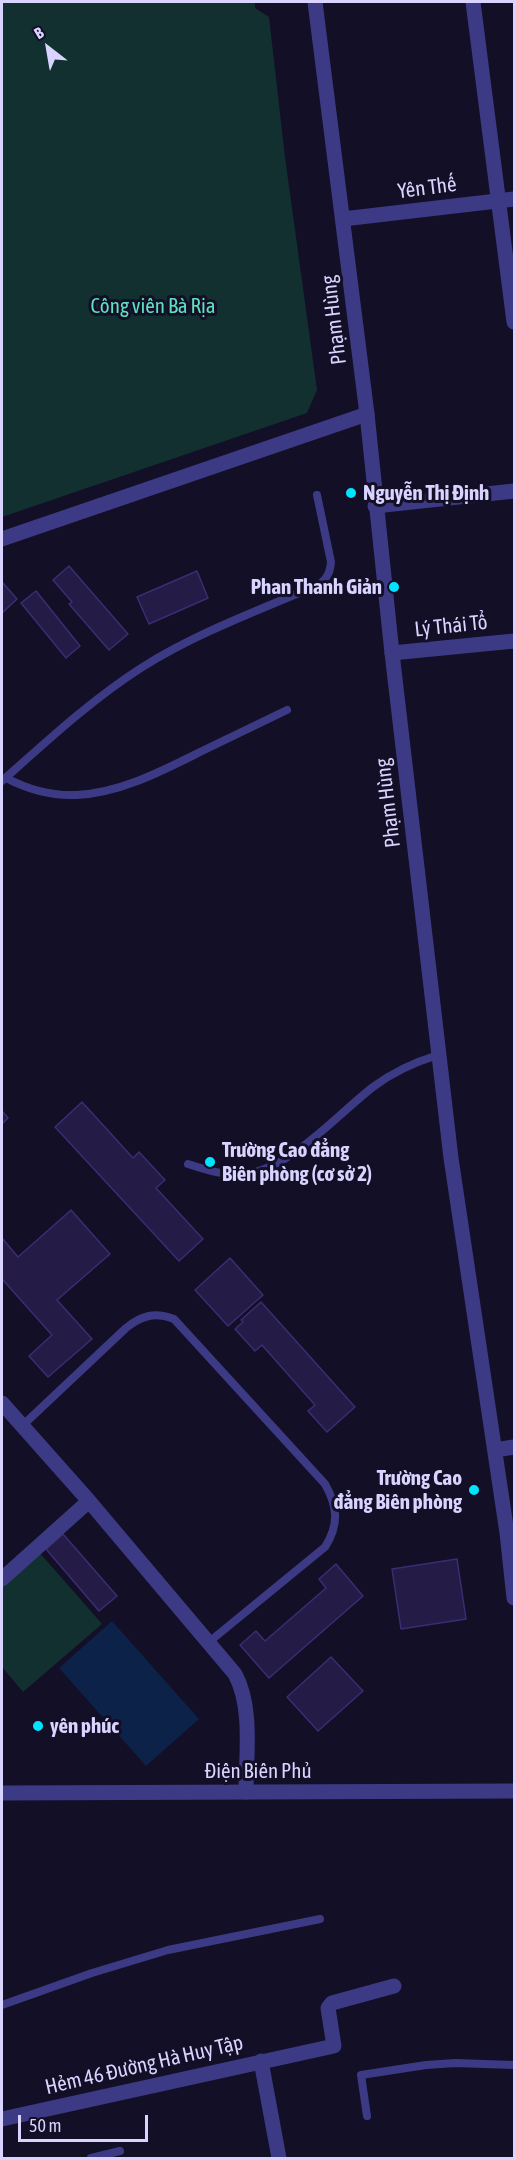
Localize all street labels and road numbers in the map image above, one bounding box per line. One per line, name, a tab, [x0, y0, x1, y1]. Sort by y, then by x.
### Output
street label: Yên Thế	[396, 172, 458, 204]
street label: Phạm Hùng	[316, 274, 352, 366]
street label: Lý Thái Tổ	[413, 610, 489, 642]
street label: Phạm Hùng	[370, 757, 406, 849]
street label: Điện Biên Phủ	[204, 1758, 312, 1784]
street label: Hẻm 46 Đường Hà Huy Tập	[43, 2030, 245, 2100]

